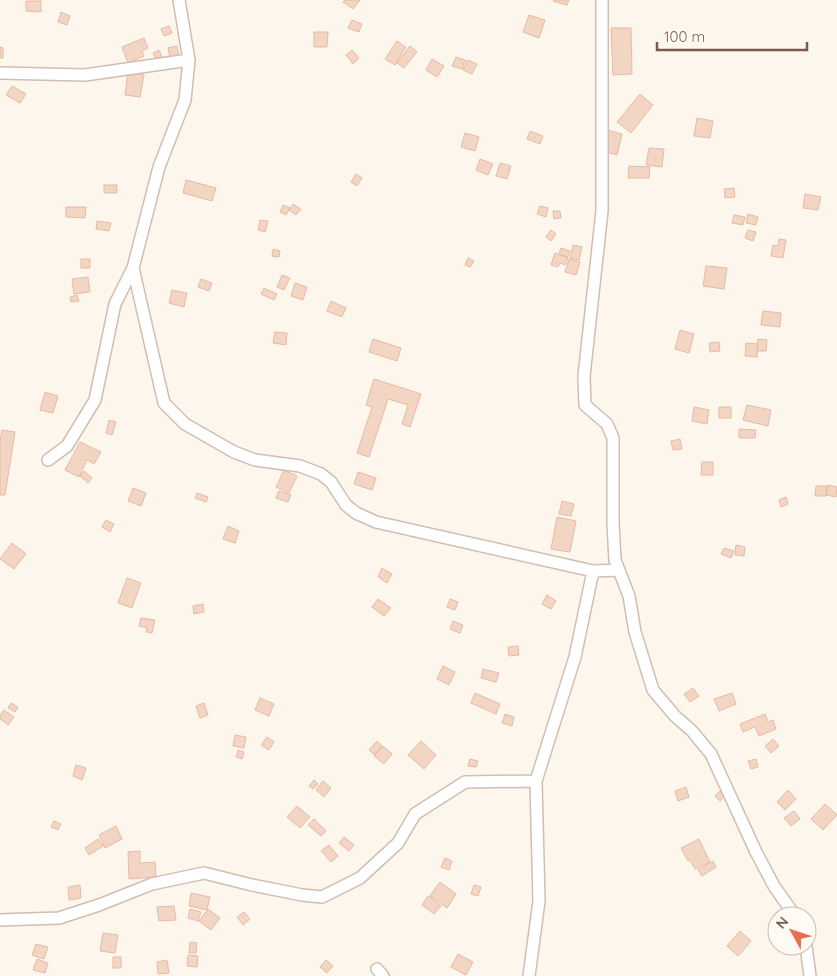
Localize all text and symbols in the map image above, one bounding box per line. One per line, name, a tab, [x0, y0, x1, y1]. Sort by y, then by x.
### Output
scale bar	[657, 20, 807, 52]
text: 100 m	[664, 27, 705, 46]
north arrow	[767, 906, 817, 956]
text: N	[772, 913, 792, 932]

